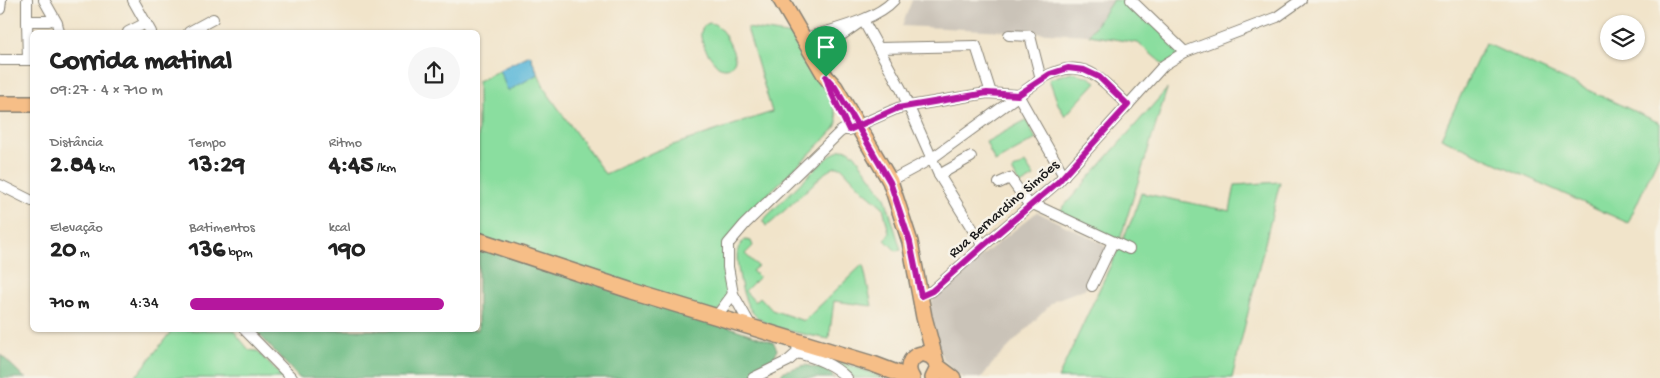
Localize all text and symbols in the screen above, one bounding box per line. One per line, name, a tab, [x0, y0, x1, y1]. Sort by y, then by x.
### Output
map controls	[1600, 15, 1645, 60]
button: layers	[1600, 15, 1645, 60]
pin	[805, 26, 847, 77]
icon: arrive	[812, 33, 840, 61]
text: Corrida matinal	[50, 46, 232, 79]
button: share	[408, 47, 460, 99]
text: 09:27 · 4 × 710 m	[50, 82, 163, 101]
text: Distância	[50, 135, 103, 152]
text: Tempo	[189, 135, 226, 152]
text: Ritmo	[329, 135, 362, 152]
text: 2.84	[50, 152, 96, 181]
text: 13:29	[189, 152, 245, 181]
text: 4:45	[329, 152, 373, 181]
street label: Rua Bernardino Simões	[945, 156, 1064, 262]
text: km	[96, 160, 115, 177]
text: /km	[373, 160, 396, 177]
text: Elevação	[50, 220, 103, 237]
text: Batimentos	[189, 220, 255, 237]
text: kcal	[329, 220, 351, 237]
text: 20	[50, 237, 76, 266]
text: 136	[189, 237, 225, 266]
text: 190	[329, 237, 365, 266]
text: m	[76, 245, 90, 262]
text: bpm	[225, 245, 253, 262]
text: 710 m	[50, 295, 89, 314]
text: 4:34	[130, 295, 158, 314]

